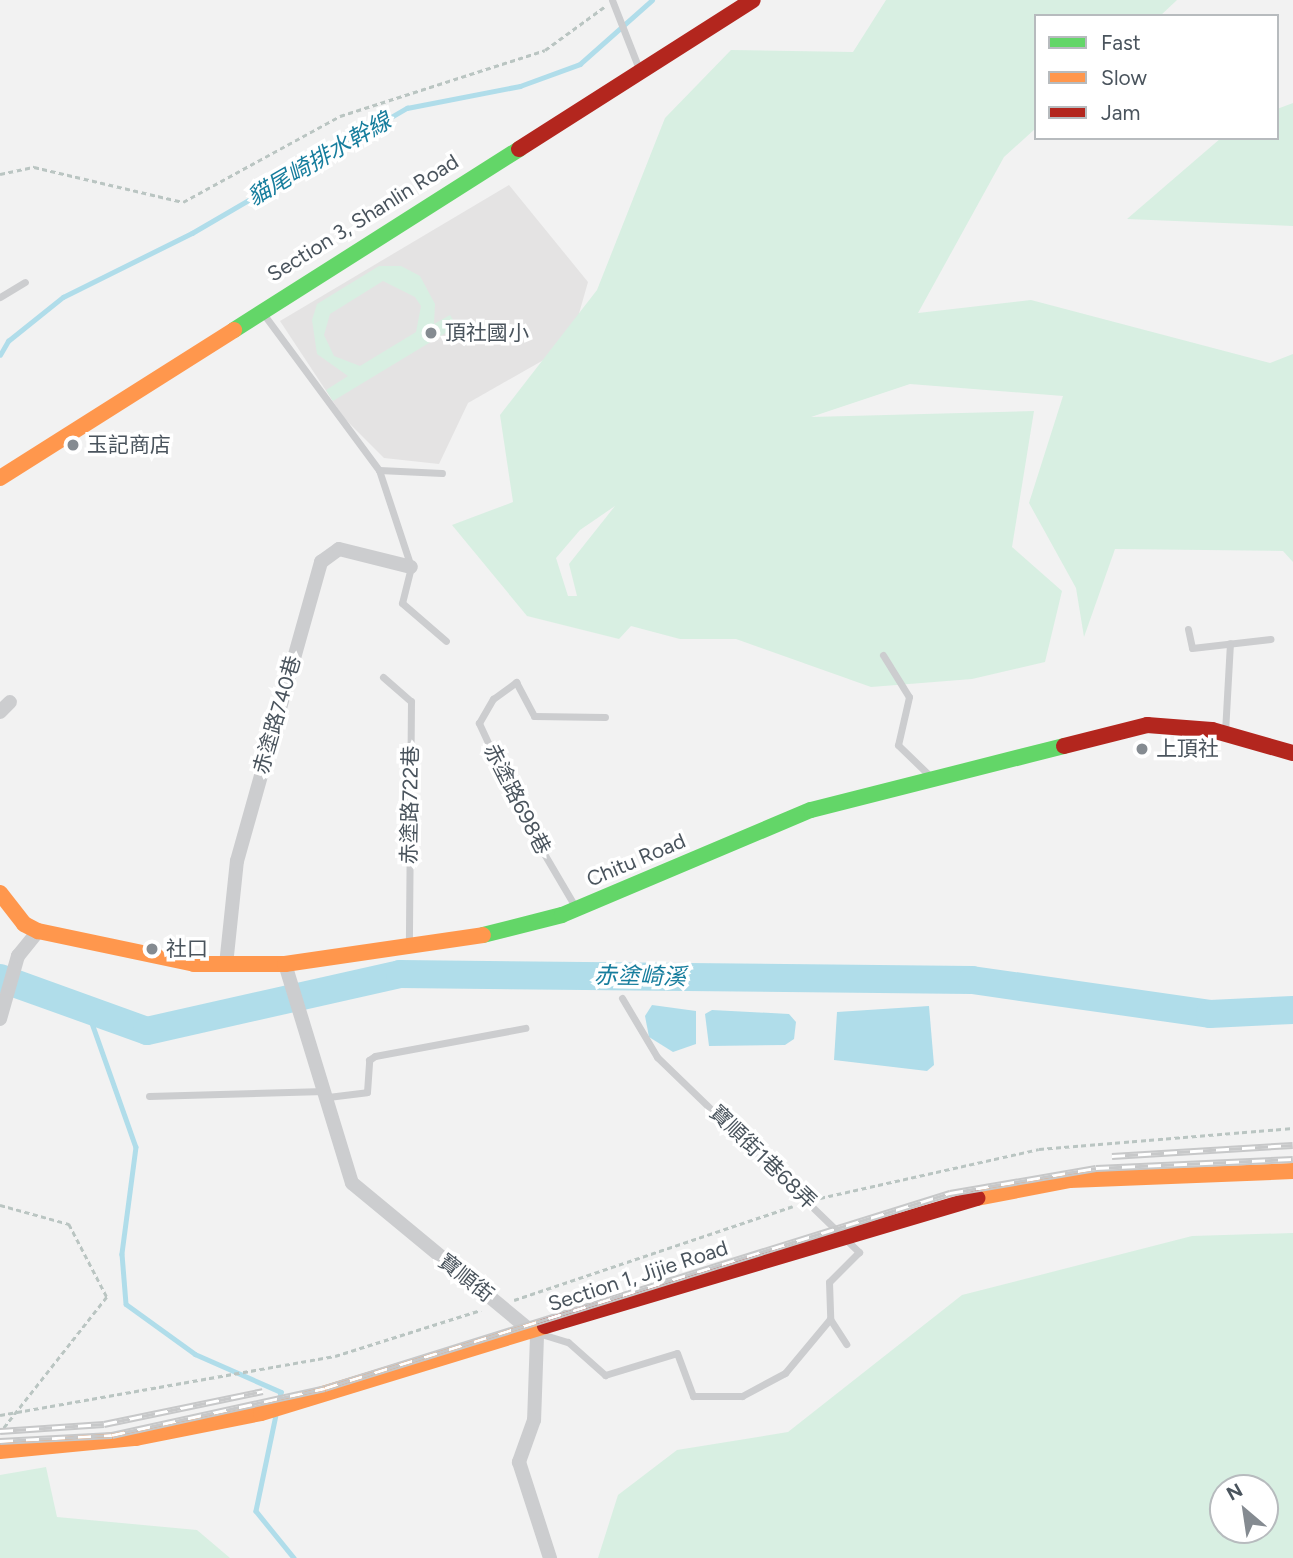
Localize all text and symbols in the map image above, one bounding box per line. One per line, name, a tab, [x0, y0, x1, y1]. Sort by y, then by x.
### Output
legend	[1034, 14, 1279, 140]
text: Fast	[1101, 30, 1141, 55]
text: Slow	[1101, 65, 1147, 90]
text: Jam	[1101, 100, 1140, 125]
water label: 貓尾崎排水幹線	[242, 107, 396, 211]
street label: Section 3, Shanlin Road	[263, 149, 463, 287]
place label: 頂社國小	[445, 320, 529, 346]
marker: 頂社國小	[423, 325, 439, 341]
place label: 玉記商店	[87, 432, 171, 458]
marker: 玉記商店	[65, 437, 81, 453]
street label: 赤塗路740巷	[248, 653, 306, 777]
place label: 上頂社	[1156, 736, 1219, 762]
street label: 赤塗路698巷	[478, 740, 556, 858]
marker: 上頂社	[1134, 741, 1150, 757]
street label: 赤塗路722巷	[396, 745, 424, 865]
street label: Chitu Road	[583, 828, 689, 892]
place label: 社口	[166, 936, 208, 962]
marker: 社口	[144, 941, 160, 957]
water label: 赤塗崎溪	[594, 961, 686, 991]
street label: 寶順街1巷68弄	[704, 1100, 822, 1214]
street label: Section 1, Jijie Road	[545, 1235, 731, 1317]
street label: 寶順街	[433, 1249, 499, 1307]
north arrow	[1209, 1474, 1279, 1544]
text: N	[1223, 1478, 1247, 1506]

